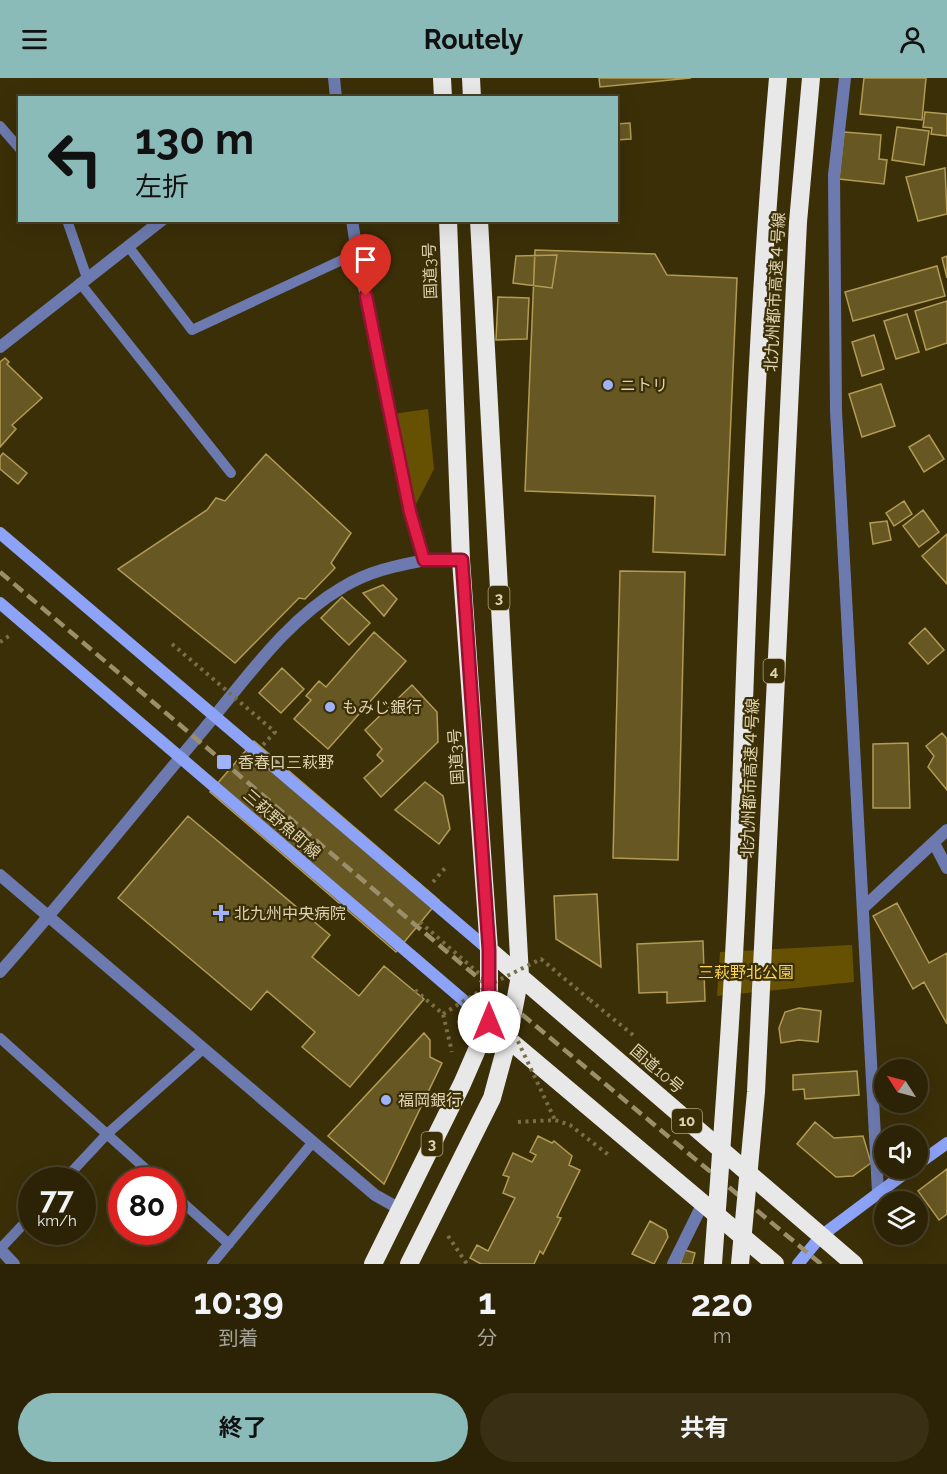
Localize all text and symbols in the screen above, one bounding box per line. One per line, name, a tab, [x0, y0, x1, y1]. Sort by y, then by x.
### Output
icon: menu	[18, 23, 51, 56]
icon: person	[896, 23, 929, 56]
text: Routely	[424, 24, 523, 55]
text: 130 m	[135, 115, 254, 164]
icon: left	[36, 120, 114, 198]
text: 左折	[135, 171, 189, 202]
street label: 北九州都市高速４号線	[761, 212, 789, 372]
pin	[340, 234, 391, 296]
street label: 国道3号	[420, 242, 440, 300]
icon: arrive	[349, 243, 382, 276]
place label: ニトリ	[620, 376, 668, 395]
marker: ニトリ	[601, 378, 615, 392]
road number: 3	[488, 586, 510, 610]
road number: 4	[764, 659, 784, 683]
place label: もみじ銀行	[342, 698, 422, 717]
street label: 北九州都市高速４号線	[738, 698, 762, 858]
marker: もみじ銀行	[323, 700, 337, 714]
street label: 国道3号	[445, 728, 467, 786]
marker: 香春口三萩野	[215, 753, 233, 771]
place label: 香春口三萩野	[238, 753, 334, 772]
street label: 三萩野魚町線	[240, 785, 324, 863]
marker: 北九州中央病院	[212, 904, 230, 922]
place label: 北九州中央病院	[234, 904, 346, 923]
park label: 三萩野北公園	[698, 963, 794, 982]
position arrow	[457, 990, 521, 1054]
street label: 国道10号	[626, 1041, 688, 1097]
north arrow	[874, 1059, 928, 1113]
map controls	[874, 1059, 928, 1245]
place label: 福岡銀行	[398, 1091, 462, 1110]
marker: 福岡銀行	[379, 1093, 393, 1107]
road number: 10	[672, 1109, 702, 1133]
button: sound	[874, 1125, 928, 1179]
road number: 3	[422, 1132, 442, 1156]
speed limit sign: 80	[108, 1167, 186, 1245]
text: 77	[40, 1181, 74, 1216]
button: layers	[874, 1191, 928, 1245]
text: km/h	[37, 1212, 77, 1230]
text: 10:39	[194, 1280, 284, 1322]
text: 1	[478, 1280, 496, 1322]
text: 220	[691, 1282, 753, 1324]
text: m	[713, 1324, 731, 1348]
text: 到着	[219, 1326, 259, 1350]
text: 分	[477, 1326, 497, 1350]
button: 終了	[18, 1393, 468, 1462]
button: 共有	[480, 1393, 929, 1462]

